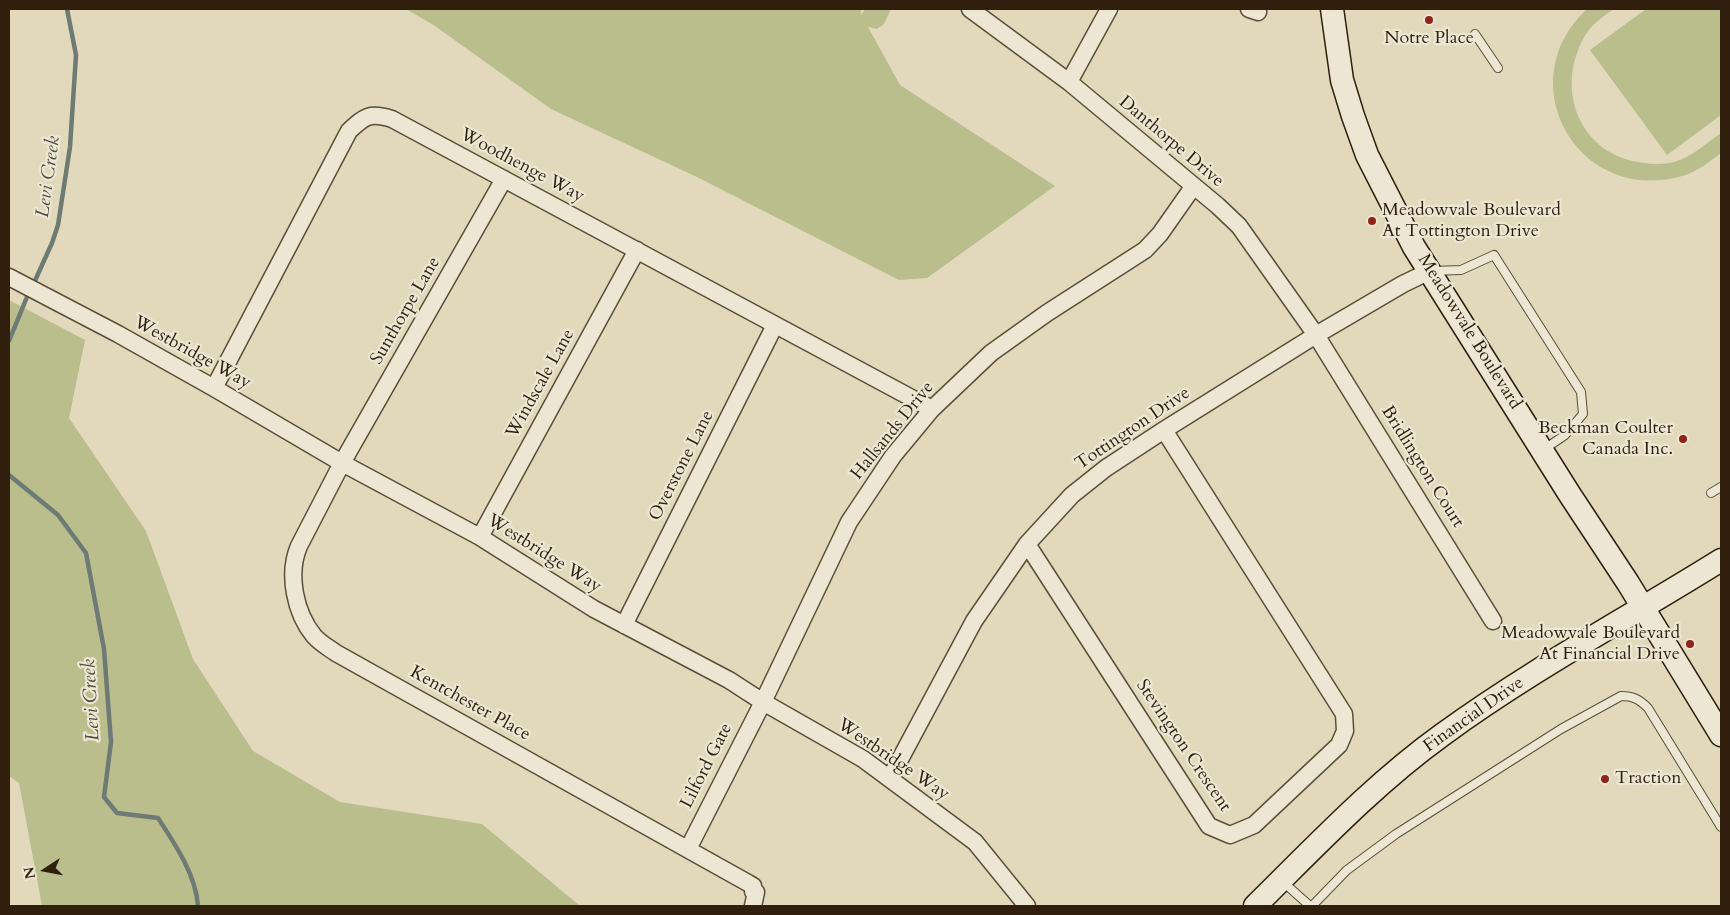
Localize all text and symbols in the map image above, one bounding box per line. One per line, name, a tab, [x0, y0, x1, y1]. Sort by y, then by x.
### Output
marker: Notre Place	[1423, 14, 1435, 26]
place label: Notre Place	[1384, 28, 1474, 50]
street label: Danthorpe Drive	[1114, 92, 1228, 192]
street label: Woodhenge Way	[456, 124, 588, 208]
water label: Levi Creek	[32, 135, 66, 219]
place label: Meadowvale Boulevard At Tottington Drive	[1382, 200, 1561, 242]
marker: Meadowvale Boulevard At Tottington Drive	[1366, 215, 1378, 227]
street label: Meadowvale Boulevard	[1412, 250, 1526, 414]
street label: Sunthorpe Lane	[366, 253, 446, 369]
street label: Westbridge Way	[130, 312, 254, 394]
street label: Windscale Lane	[502, 326, 580, 442]
street label: Hallsands Drive	[847, 378, 939, 484]
street label: Tottington Drive	[1072, 383, 1194, 475]
street label: Bridlington Court	[1376, 402, 1468, 532]
street label: Overstone Lane	[645, 407, 719, 525]
place label: Beckman Coulter Canada Inc.	[1538, 418, 1673, 460]
marker: Beckman Coulter Canada Inc.	[1677, 433, 1689, 445]
street label: Westbridge Way	[483, 510, 605, 598]
place label: Meadowvale Boulevard At Financial Drive	[1501, 623, 1680, 666]
marker: Meadowvale Boulevard At Financial Drive	[1684, 638, 1696, 650]
water label: Levi Creek	[78, 658, 106, 742]
street label: Kentchester Place	[406, 662, 534, 746]
street label: Financial Drive	[1420, 672, 1528, 758]
street label: Stevington Crescent	[1131, 676, 1235, 816]
street label: Westbridge Way	[833, 714, 953, 806]
street label: Lilford Gate	[676, 720, 738, 812]
place label: Traction	[1615, 768, 1681, 790]
marker: Traction	[1599, 773, 1611, 785]
north arrow	[20, 845, 70, 895]
text: N	[19, 865, 40, 881]

